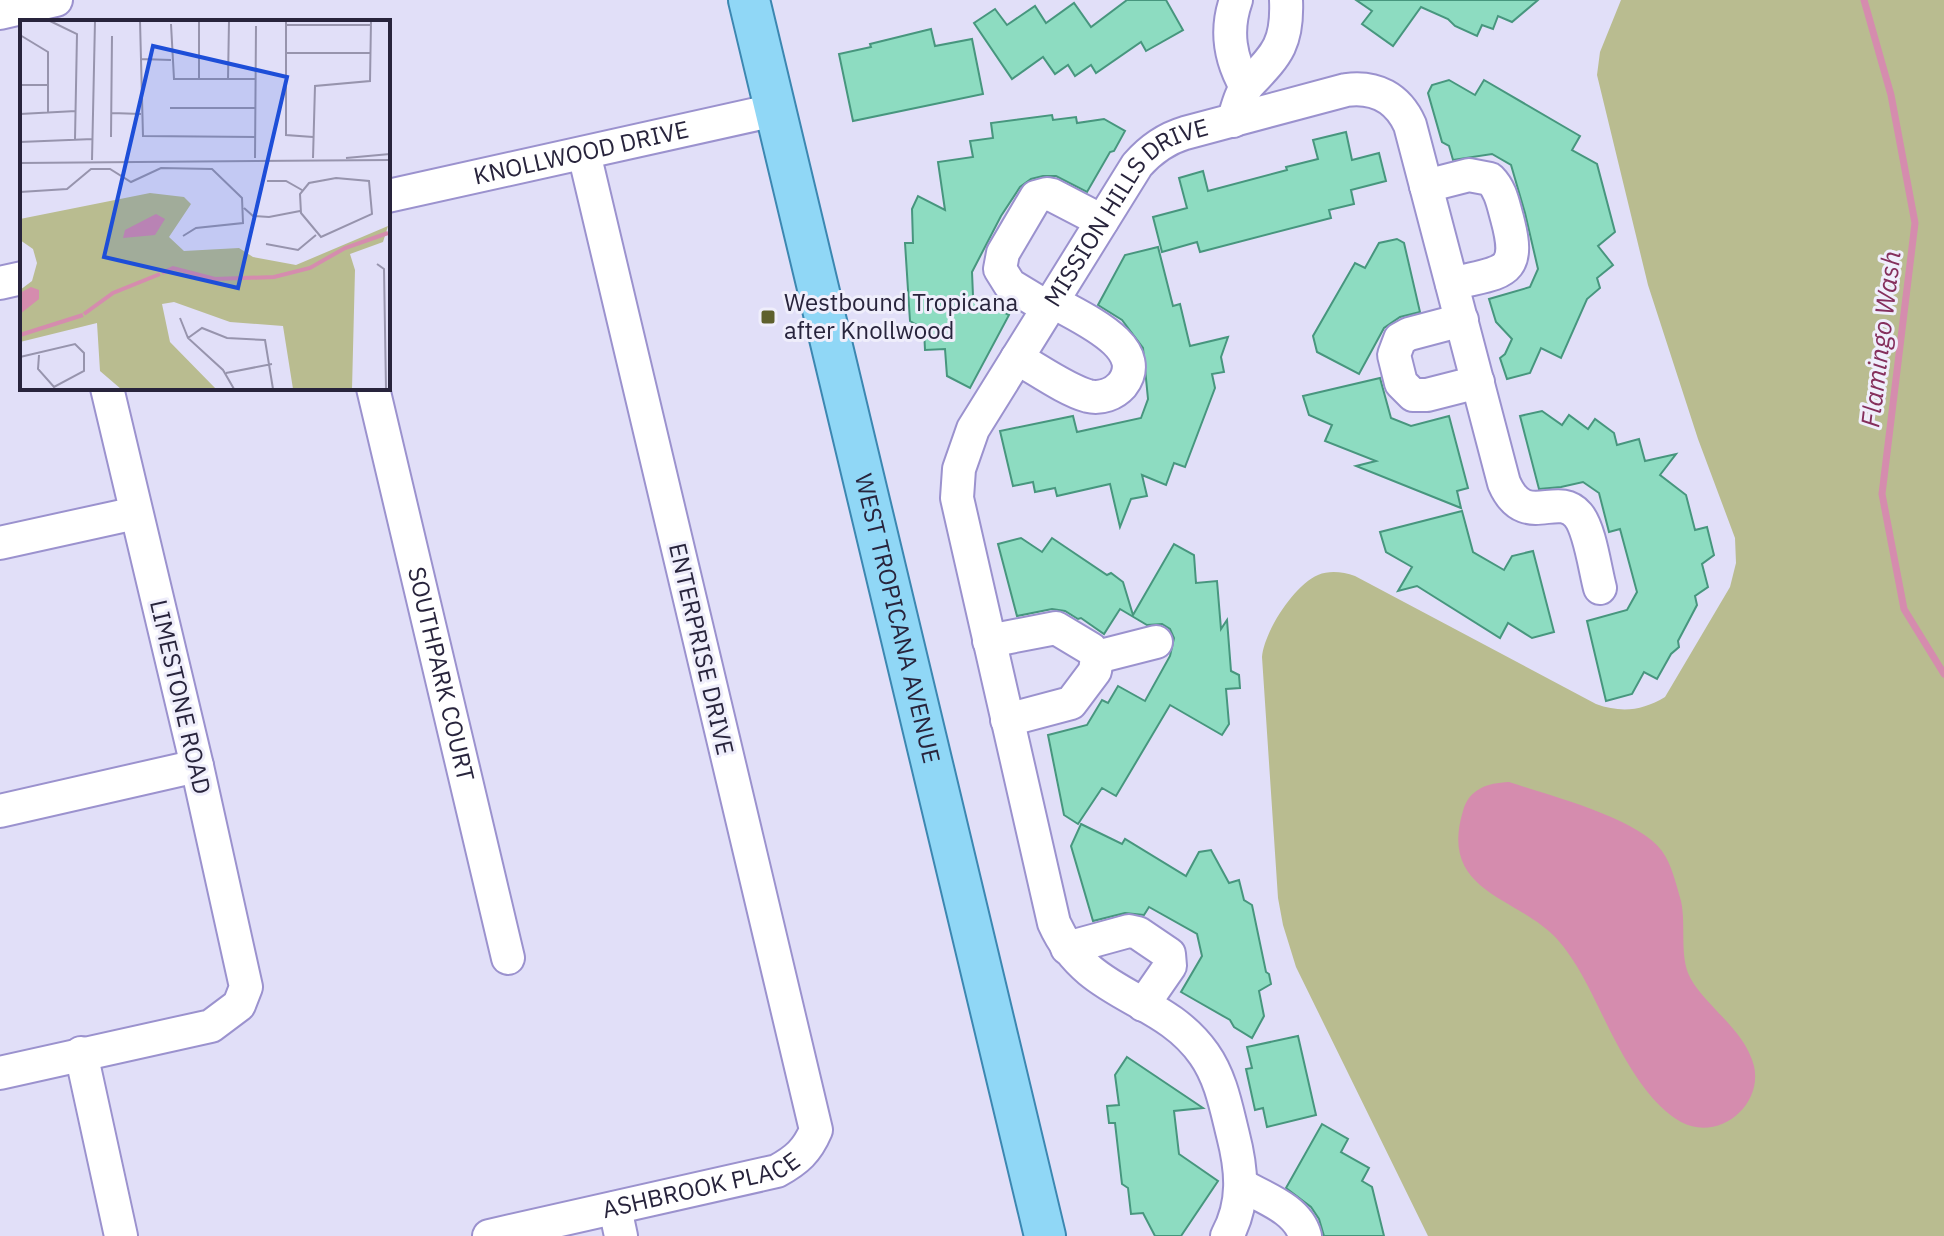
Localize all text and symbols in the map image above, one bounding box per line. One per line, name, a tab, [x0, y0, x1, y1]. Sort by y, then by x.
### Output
inset map	[20, 20, 390, 390]
street label: MISSION HILLS DRIVE	[1036, 111, 1211, 312]
street label: KNOLLWOOD DRIVE	[470, 113, 692, 192]
water label: Flamingo Wash	[1852, 249, 1908, 429]
place label: Westbound Tropicana after Knollwood	[784, 286, 1019, 346]
marker: Westbound Tropicana after Knollwood	[759, 308, 777, 326]
street label: WEST TROPICANA AVENUE	[848, 470, 948, 766]
street label: ENTERPRISE DRIVE	[662, 540, 742, 758]
street label: SOUTHPARK COURT	[401, 563, 483, 785]
street label: LIMESTONE ROAD	[143, 596, 219, 797]
street label: ASHBROOK PLACE	[599, 1144, 806, 1225]

